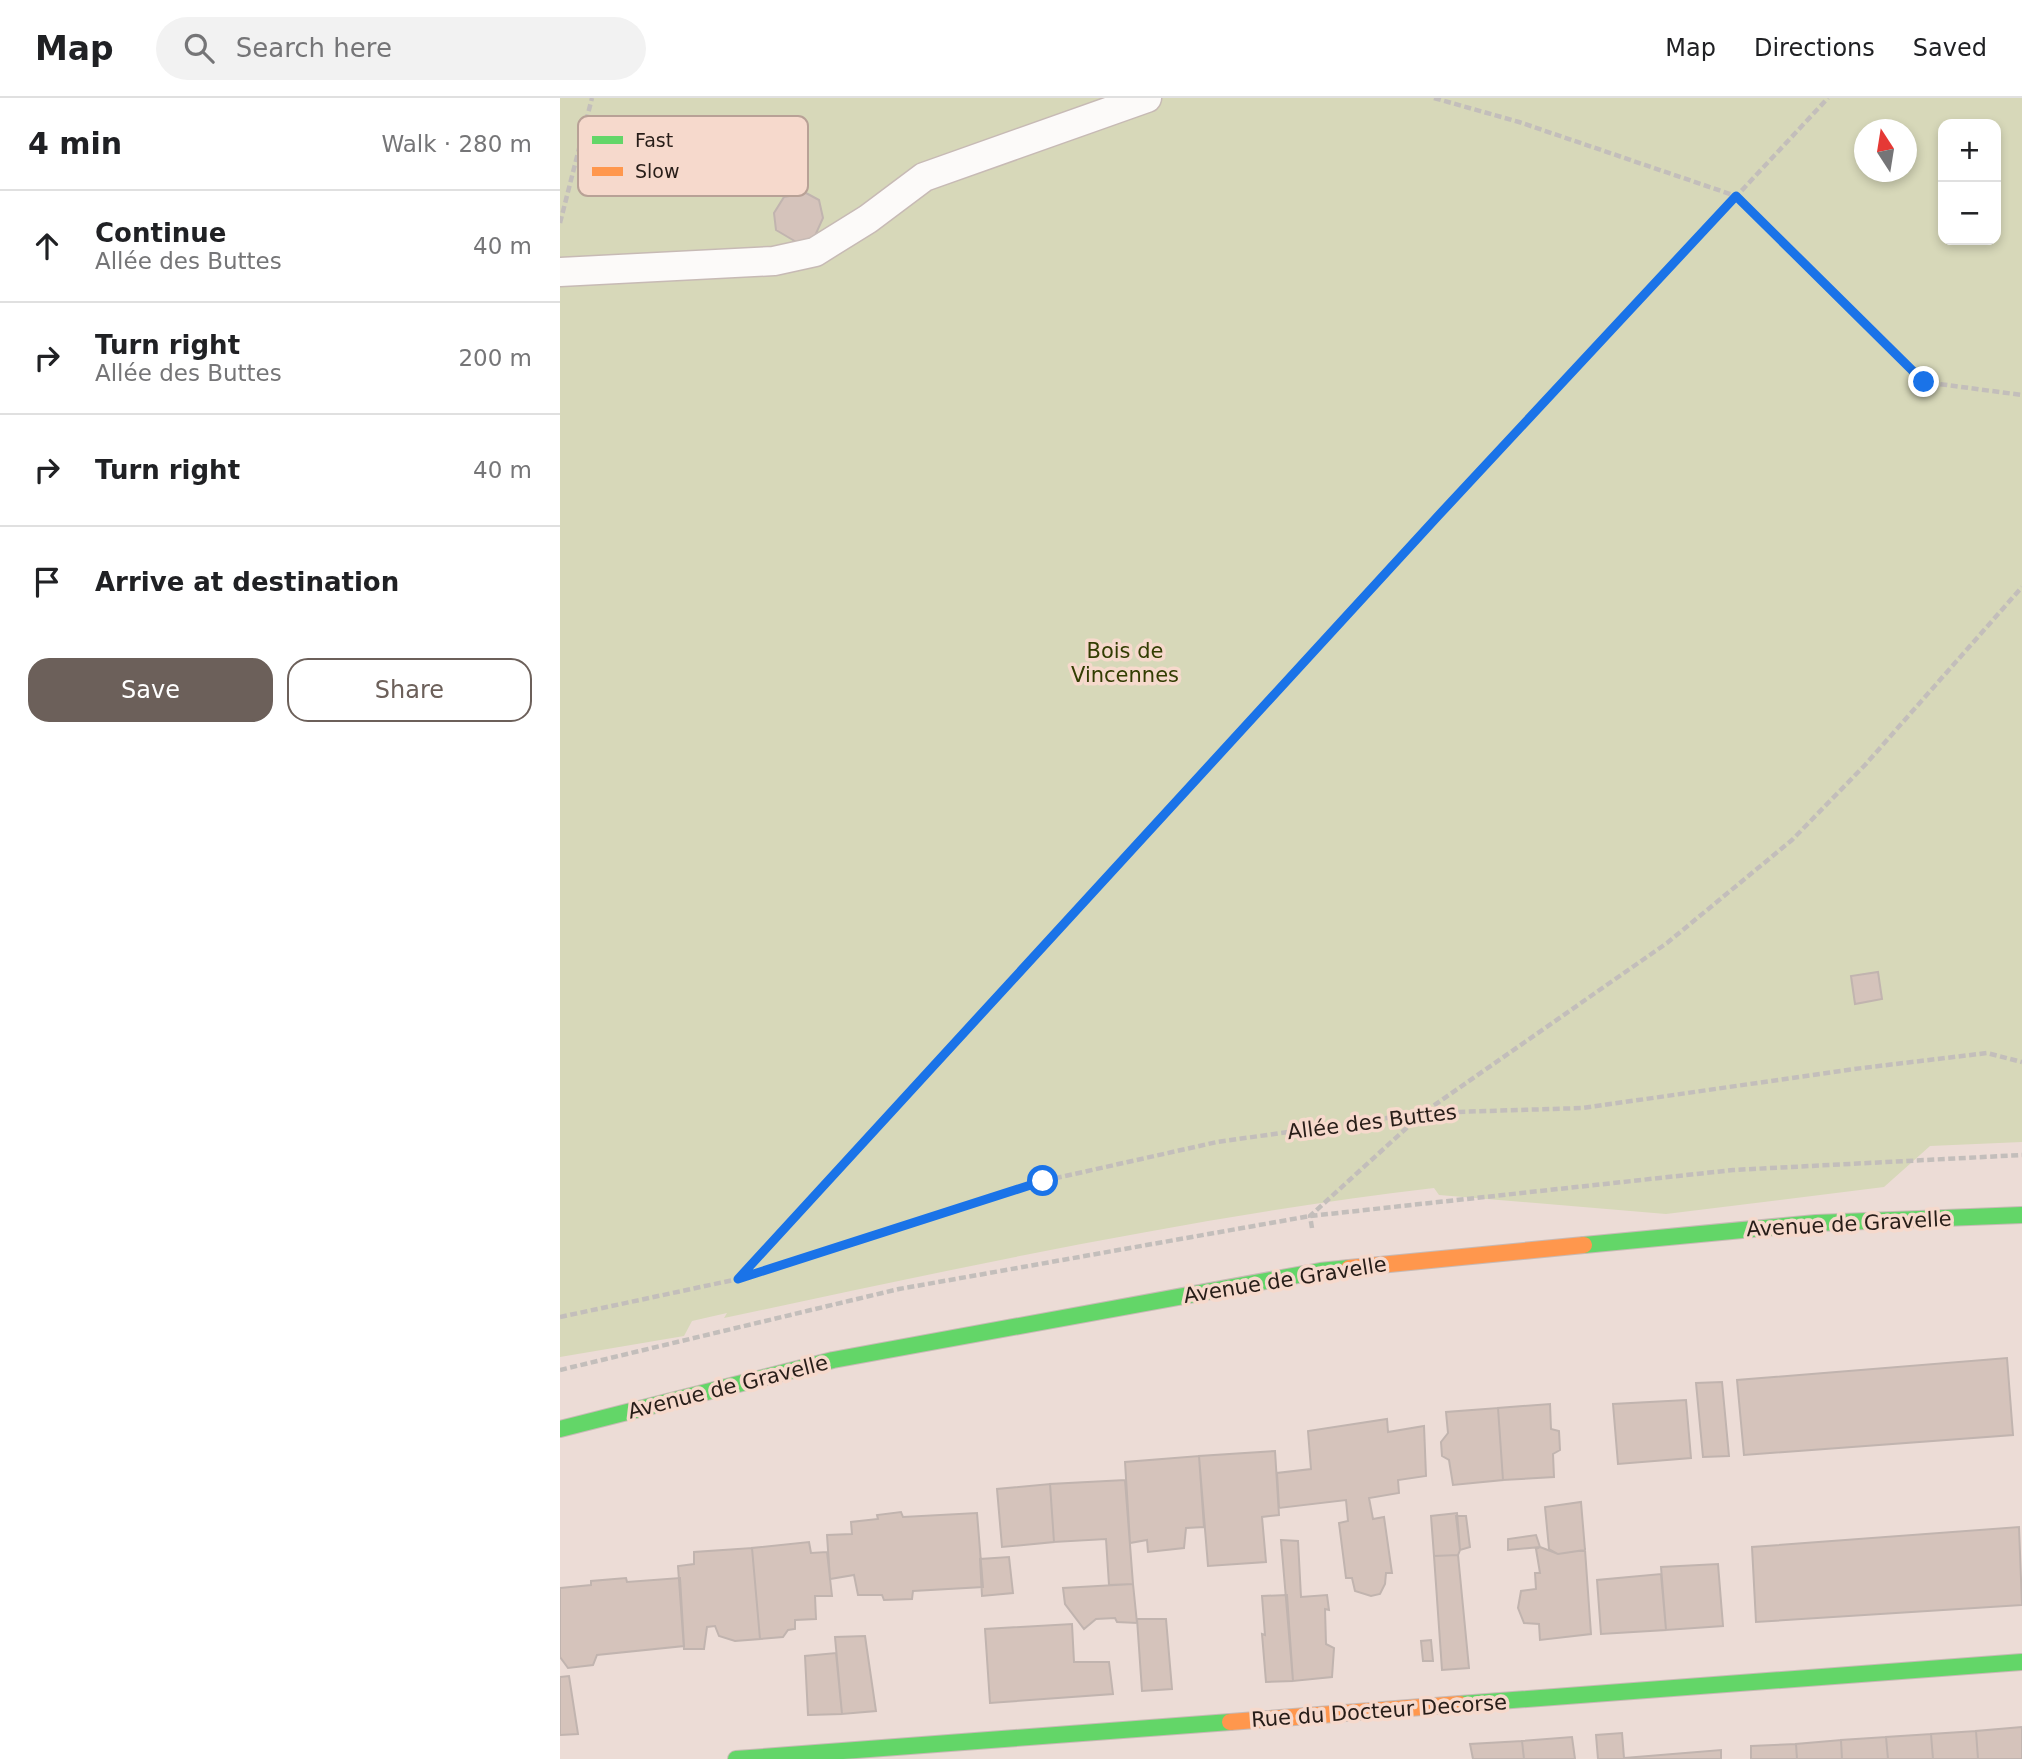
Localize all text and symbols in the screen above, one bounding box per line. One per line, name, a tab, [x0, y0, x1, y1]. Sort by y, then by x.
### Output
search box	[156, 17, 646, 80]
text: Map	[35, 29, 114, 68]
icon: search	[180, 29, 218, 67]
text: Search here	[236, 33, 392, 63]
text: Map	[1665, 34, 1716, 62]
text: Directions	[1754, 34, 1875, 62]
text: Saved	[1913, 34, 1987, 62]
legend	[578, 116, 808, 196]
north arrow	[1854, 119, 1917, 182]
map controls	[1938, 119, 2001, 245]
button: +	[1938, 119, 2001, 182]
text: 4 min	[28, 126, 122, 161]
text: Fast	[635, 129, 673, 151]
text: Walk · 280 m	[381, 131, 532, 157]
text: Slow	[635, 160, 680, 182]
button: −	[1938, 182, 2001, 245]
text: Continue	[95, 218, 226, 248]
icon: ahead	[28, 227, 66, 265]
text: 40 m	[473, 233, 532, 259]
text: Allée des Buttes	[95, 248, 282, 274]
text: Turn right	[95, 330, 240, 360]
icon: right	[28, 339, 66, 377]
text: 200 m	[458, 345, 532, 371]
text: Allée des Buttes	[95, 360, 282, 386]
route end	[1908, 366, 1939, 397]
icon: right	[28, 451, 66, 489]
text: Turn right	[95, 455, 240, 485]
text: 40 m	[473, 457, 532, 483]
icon: arrive	[28, 563, 66, 601]
text: Arrive at destination	[95, 567, 399, 597]
park label: Bois de Vincennes	[1071, 639, 1179, 687]
button: Save	[28, 658, 273, 722]
button: Share	[287, 658, 532, 722]
street label: Allée des Buttes	[1286, 1100, 1458, 1144]
route start	[1027, 1165, 1058, 1196]
street label: Avenue de Gravelle	[1746, 1207, 1952, 1241]
street label: Avenue de Gravelle	[1182, 1252, 1388, 1308]
street label: Avenue de Gravelle	[625, 1351, 831, 1423]
street label: Rue du Docteur Decorse	[1250, 1690, 1508, 1732]

